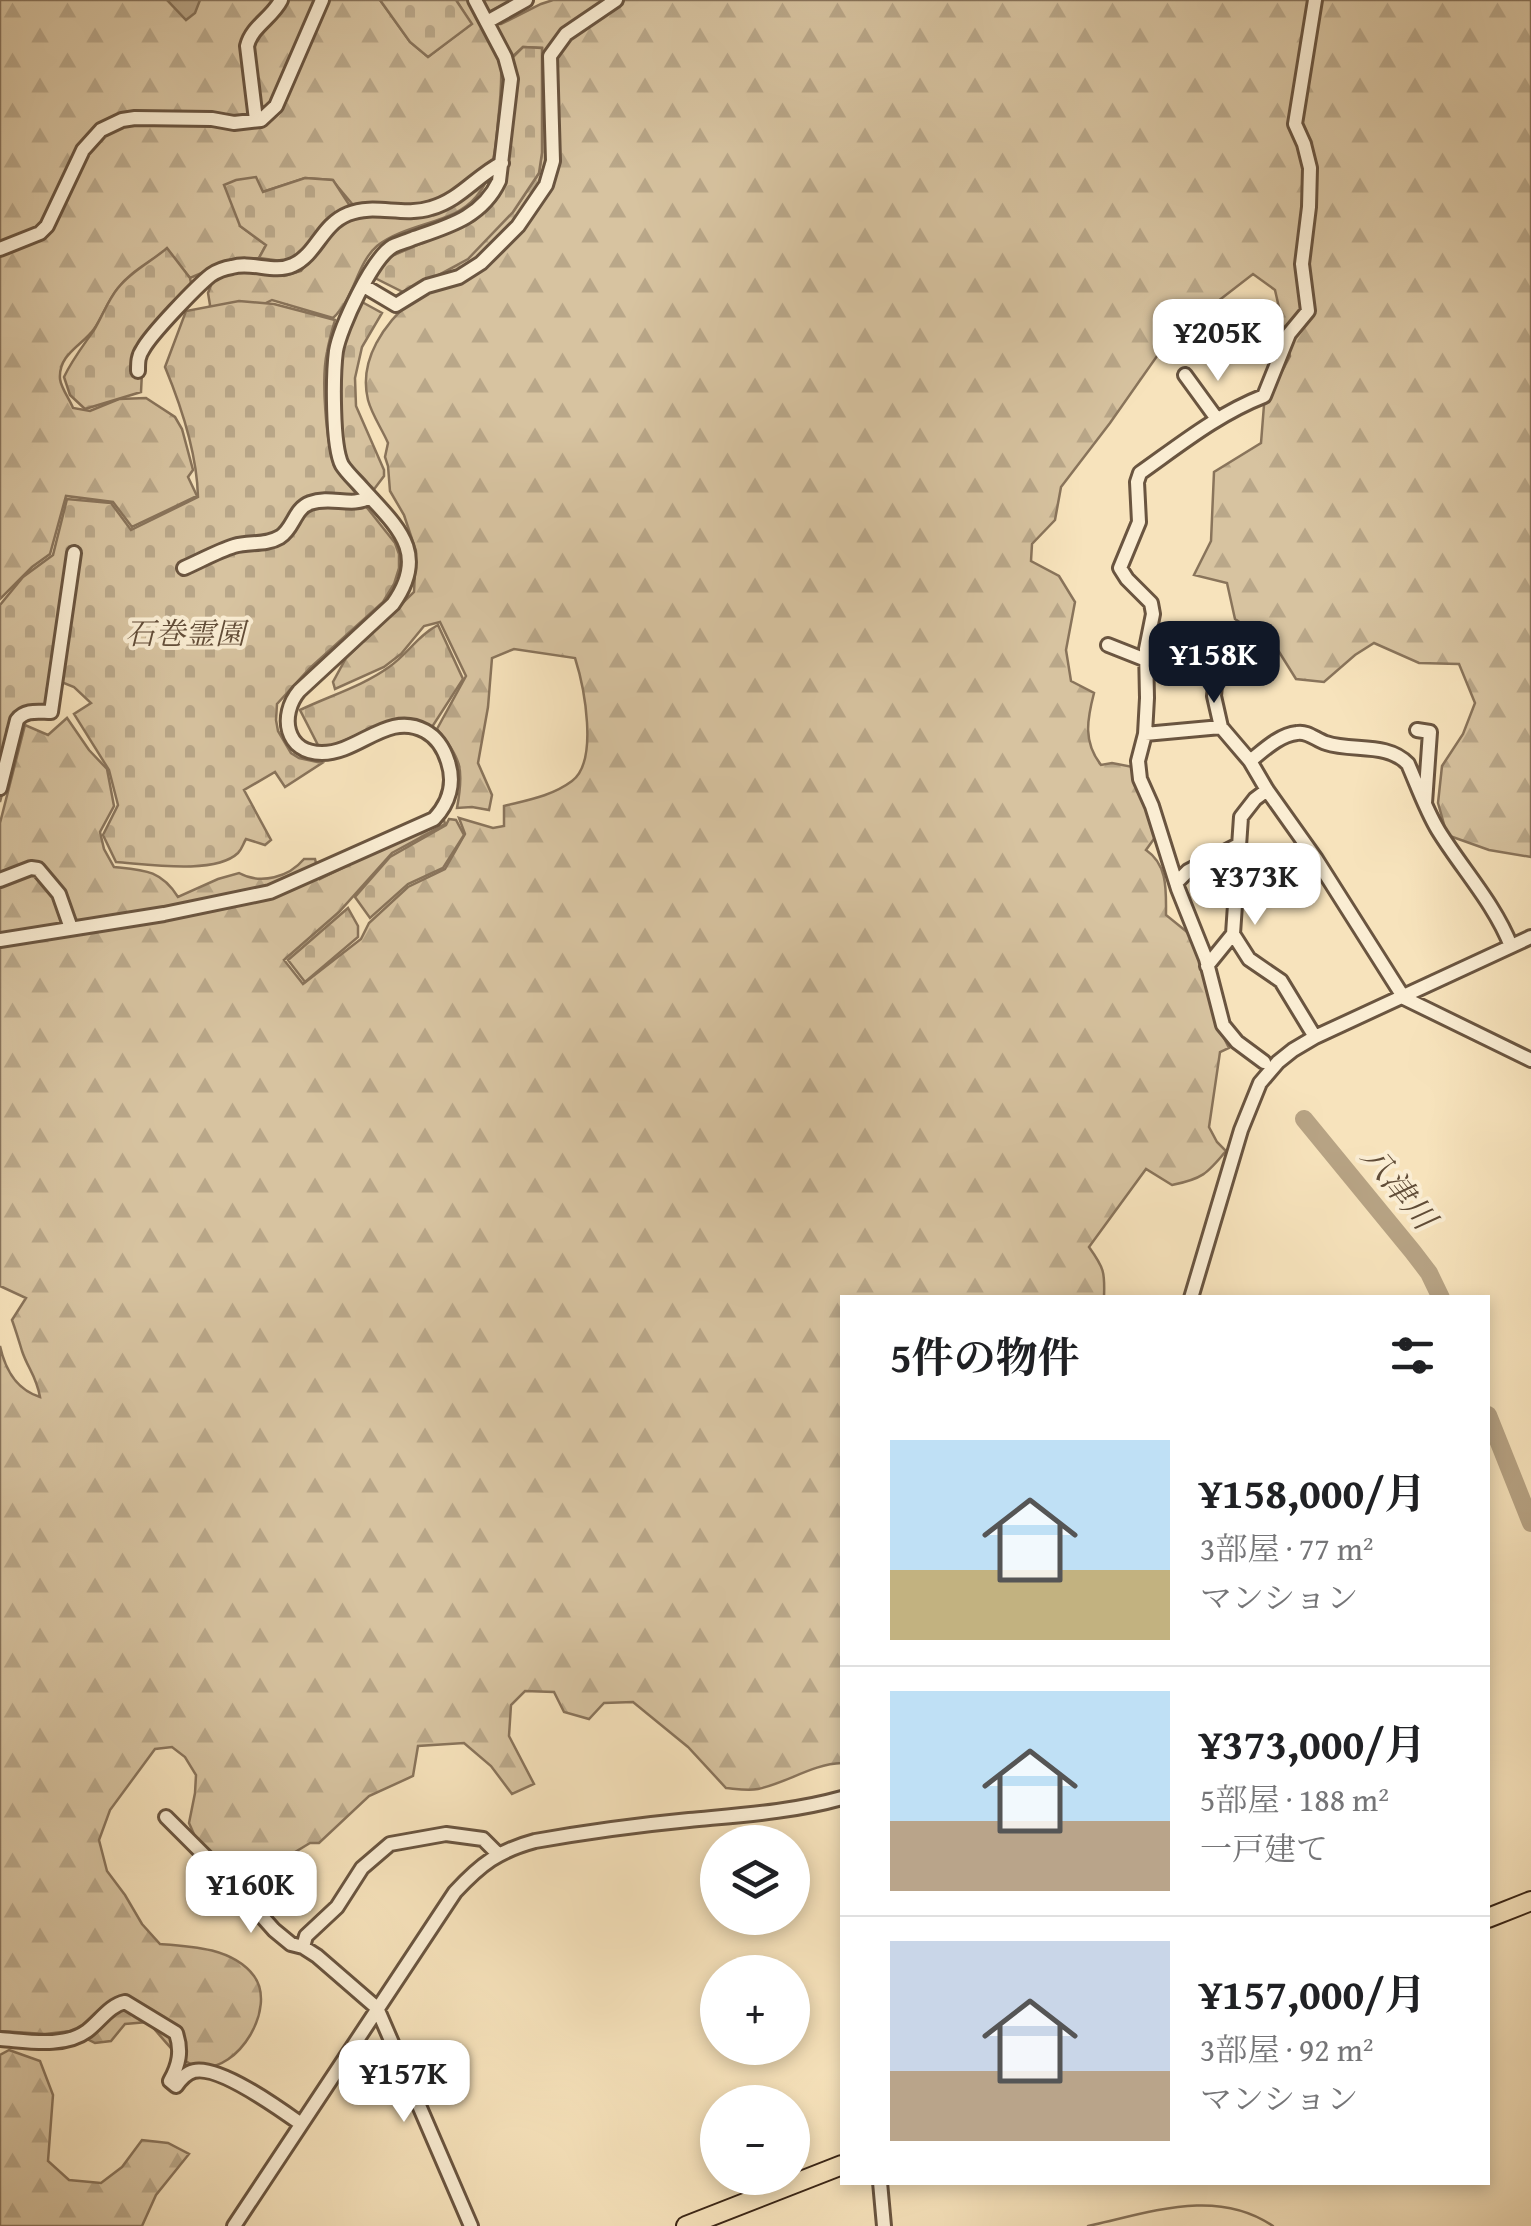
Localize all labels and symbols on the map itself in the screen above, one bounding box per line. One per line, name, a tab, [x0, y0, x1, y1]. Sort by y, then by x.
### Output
pin: ¥205K	[1148, 299, 1288, 384]
park label: 石巻霊園	[125, 611, 250, 655]
pin: ¥158K	[1144, 621, 1284, 706]
pin: ¥373K	[1185, 843, 1325, 928]
water label: 八津川	[1351, 1135, 1449, 1241]
pin: ¥160K	[181, 1851, 321, 1936]
pin: ¥157K	[334, 2040, 474, 2125]

